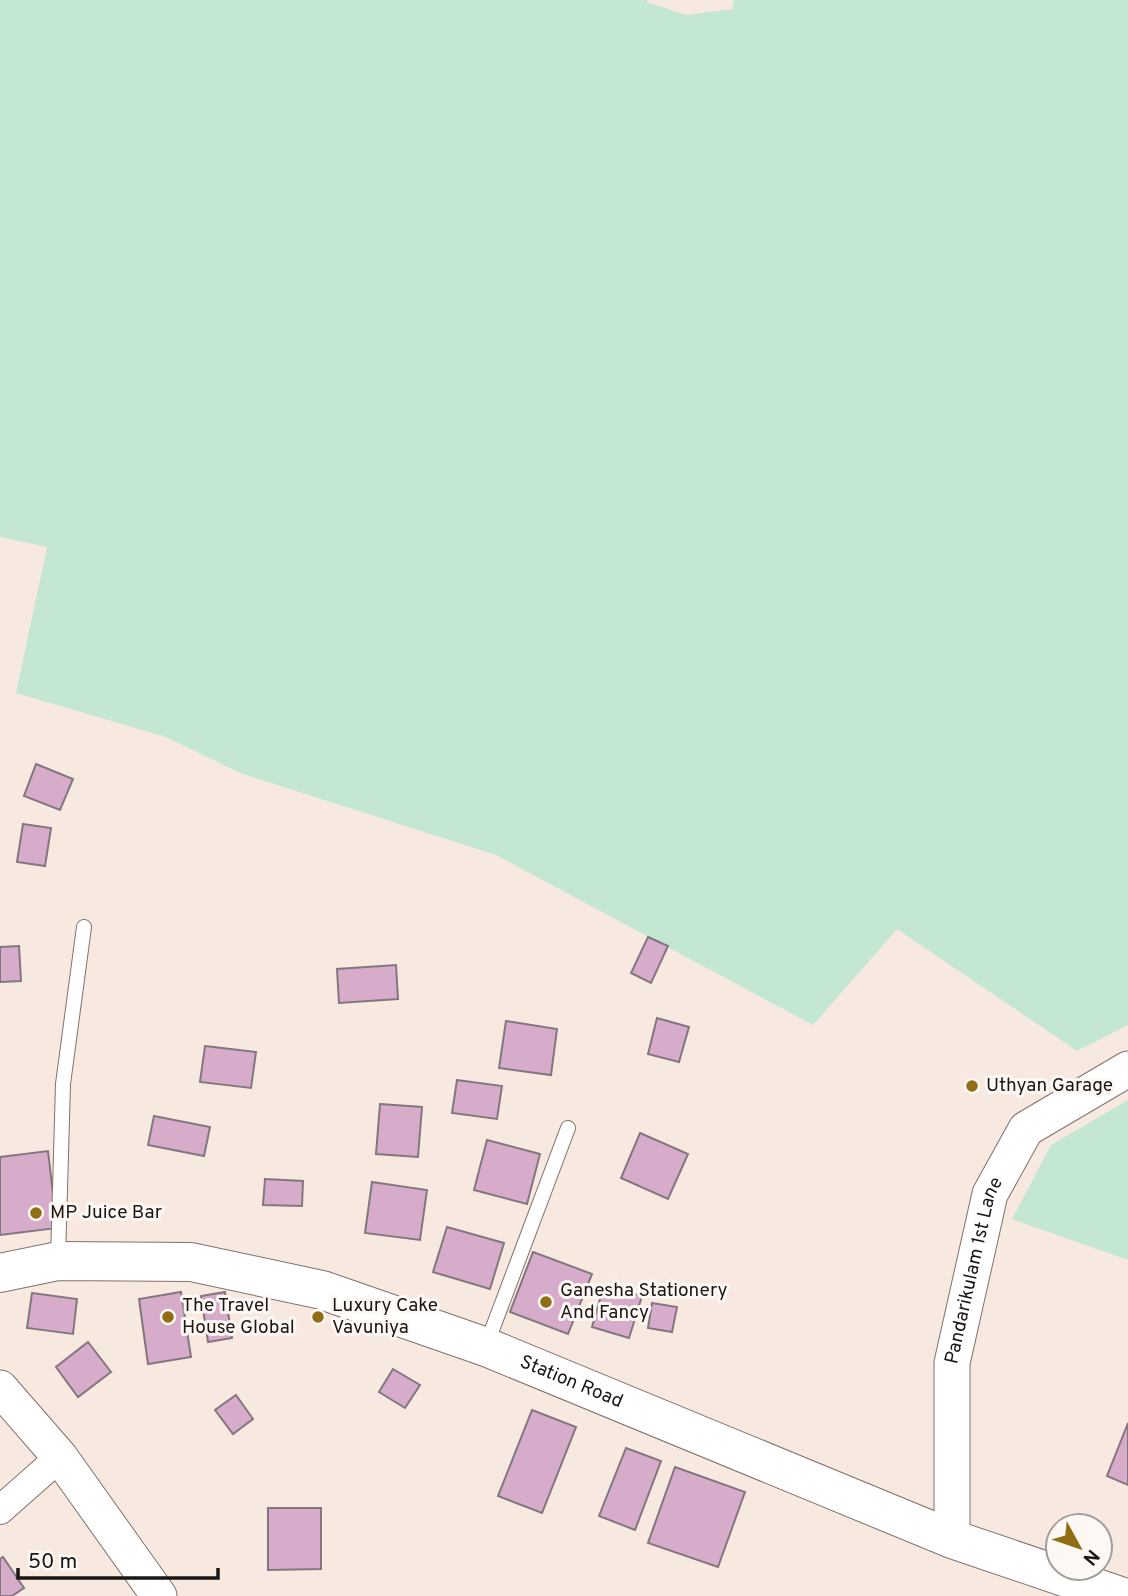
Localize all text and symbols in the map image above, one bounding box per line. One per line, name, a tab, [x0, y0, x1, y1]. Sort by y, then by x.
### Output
place label: Uthyan Garage	[986, 1074, 1113, 1098]
marker: Uthyan Garage	[964, 1078, 980, 1094]
street label: Pandarikulam 1st Lane	[940, 1173, 1009, 1366]
place label: MP Juice Bar	[50, 1201, 163, 1225]
marker: MP Juice Bar	[28, 1205, 44, 1221]
place label: Ganesha Stationery And Fancy	[560, 1279, 728, 1325]
place label: The Travel House Global	[182, 1294, 295, 1340]
place label: Luxury Cake Vavuniya	[332, 1294, 438, 1340]
marker: Ganesha Stationery And Fancy	[538, 1294, 554, 1310]
marker: The Travel House Global	[160, 1309, 176, 1325]
marker: Luxury Cake Vavuniya	[310, 1309, 326, 1325]
street label: Station Road	[516, 1350, 626, 1414]
north arrow	[1044, 1512, 1114, 1582]
scale bar	[18, 1536, 217, 1580]
text: N	[1077, 1544, 1104, 1570]
text: 50 m	[28, 1549, 77, 1576]

